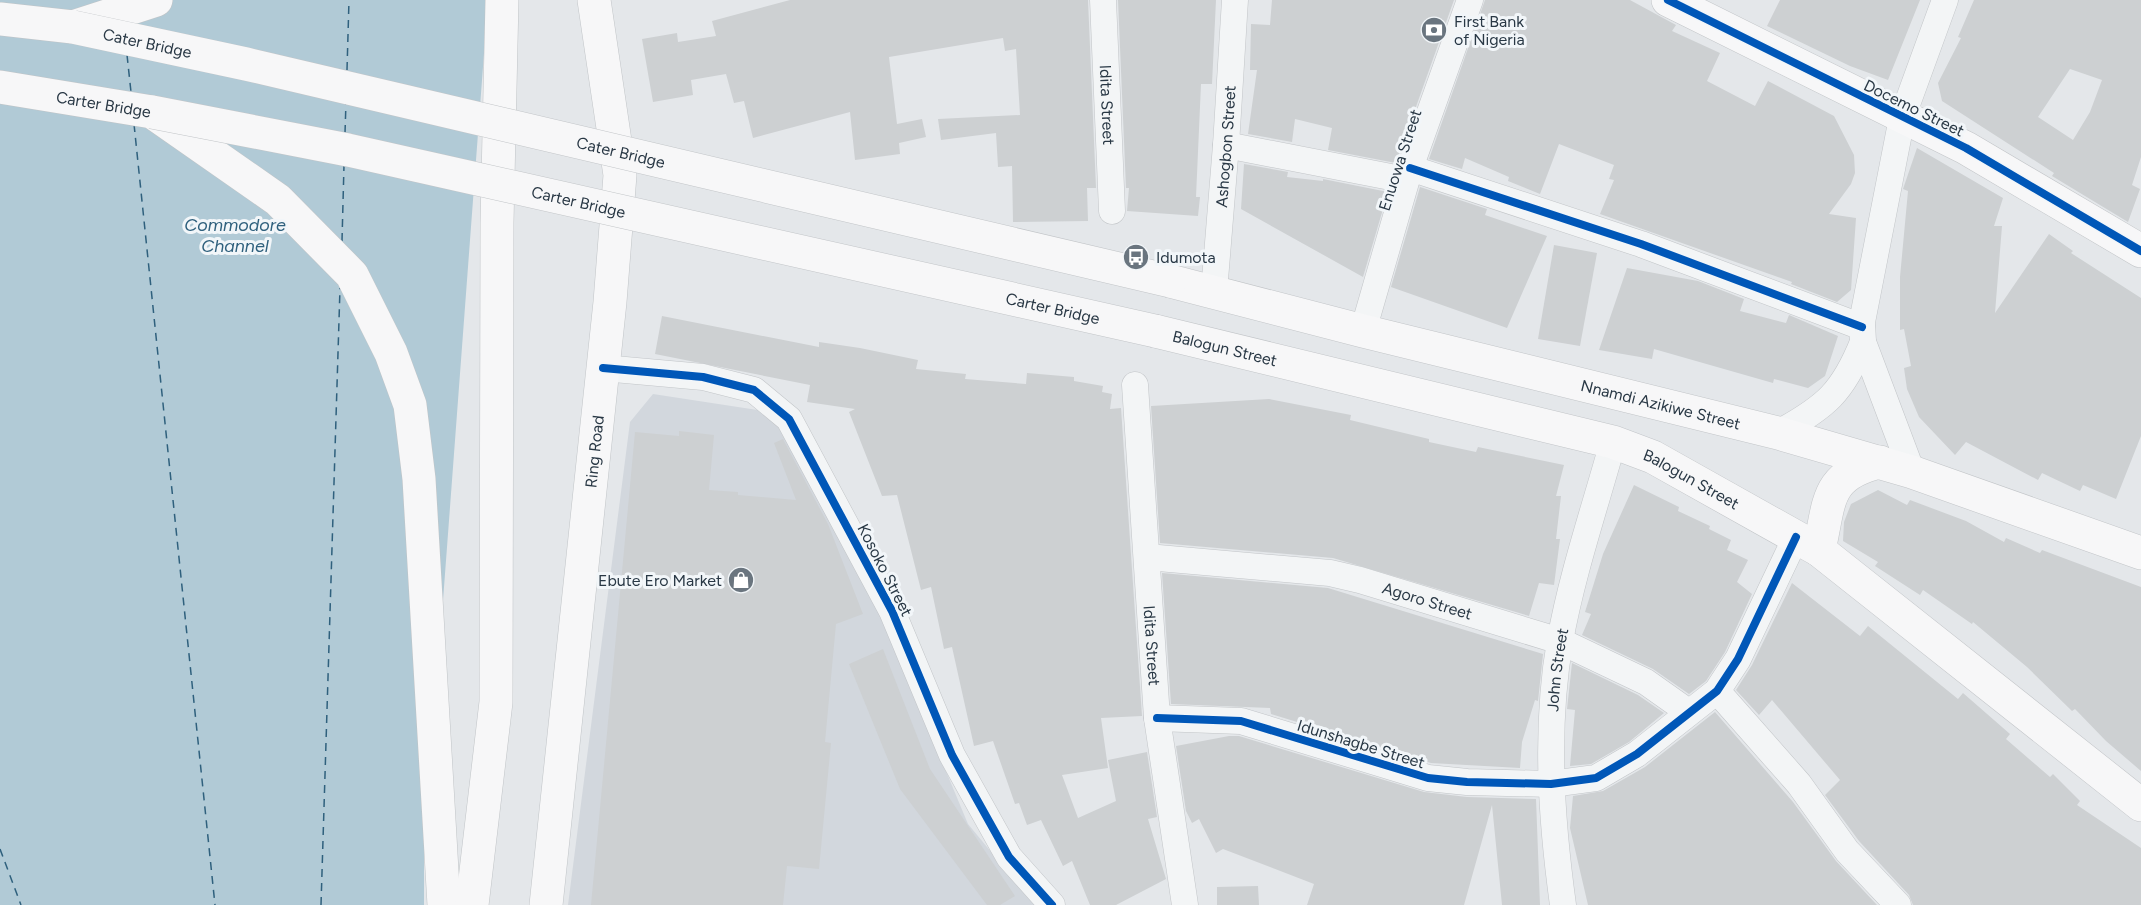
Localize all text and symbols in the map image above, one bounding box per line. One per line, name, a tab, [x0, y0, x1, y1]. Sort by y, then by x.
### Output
place label: First Bank of Nigeria	[1454, 12, 1525, 49]
bank icon: First Bank of Nigeria	[1419, 15, 1449, 45]
street label: Cater Bridge	[101, 24, 194, 62]
street label: Idita Street	[1096, 64, 1119, 146]
street label: Docemo Street	[1861, 75, 1967, 141]
street label: Ashogbon Street	[1211, 85, 1239, 208]
street label: Carter Bridge	[55, 87, 153, 121]
street label: Enuowa Street	[1375, 107, 1425, 213]
street label: Cater Bridge	[575, 132, 667, 172]
street label: Carter Bridge	[530, 182, 628, 222]
water label: Commodore Channel	[184, 214, 286, 257]
bus stop icon: Idumota	[1121, 242, 1151, 272]
place label: Idumota	[1156, 248, 1216, 267]
street label: Carter Bridge	[1004, 288, 1102, 328]
street label: Balogun Street	[1171, 326, 1279, 370]
street label: Nnamdi Azikiwe Street	[1579, 375, 1743, 433]
street label: Ring Road	[581, 414, 607, 489]
street label: Balogun Street	[1641, 445, 1743, 513]
street label: Kosoko Street	[854, 521, 916, 619]
shop icon: Ebute Ero Market	[726, 565, 756, 595]
place label: Ebute Ero Market	[598, 571, 722, 590]
street label: Agoro Street	[1380, 578, 1475, 623]
street label: Idita Street	[1140, 605, 1164, 686]
street label: John Street	[1543, 626, 1572, 712]
street label: Idunshagbe Street	[1295, 716, 1427, 772]

